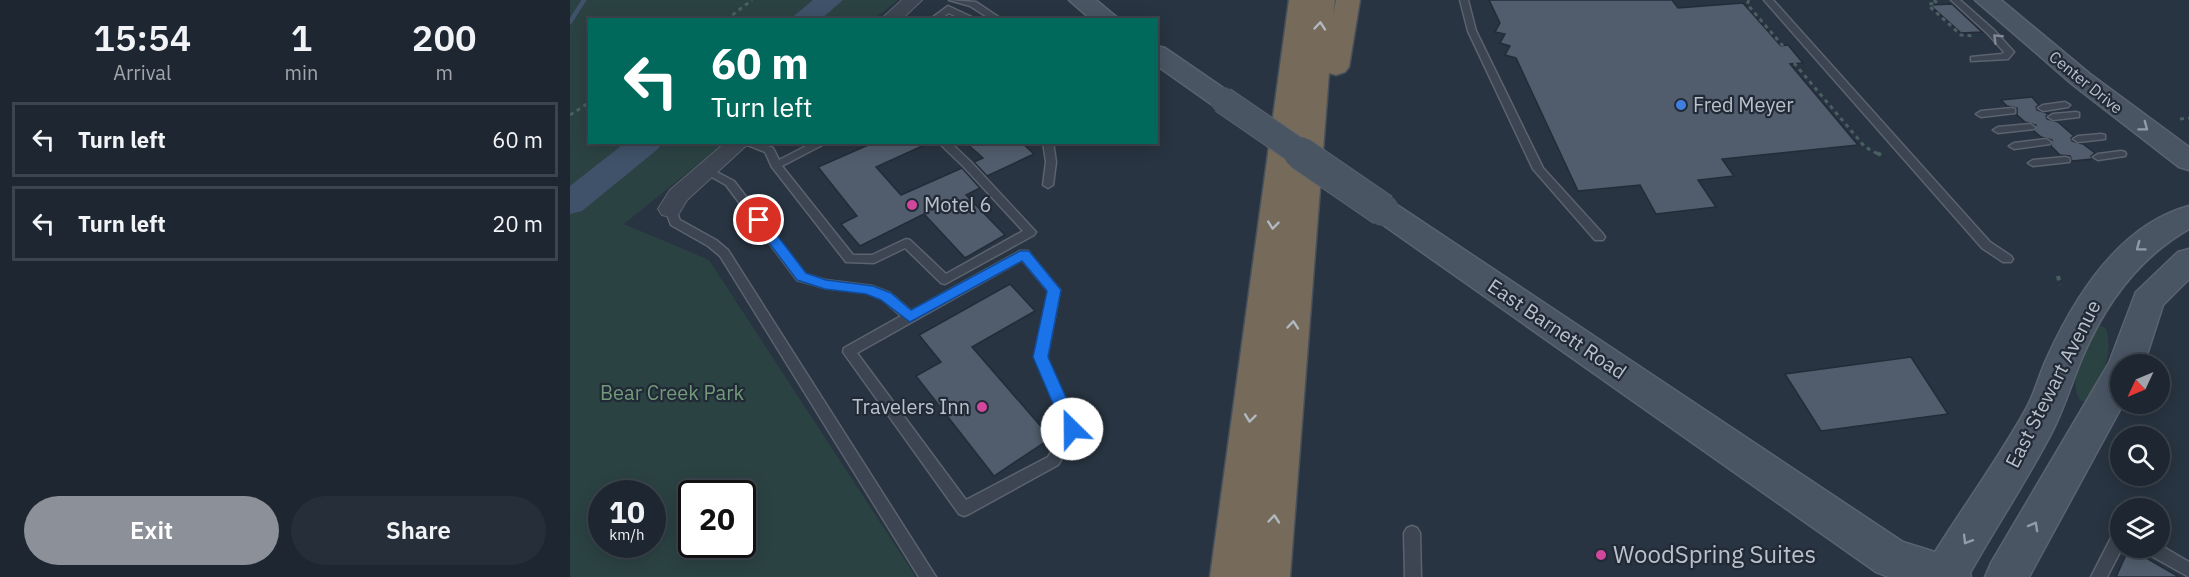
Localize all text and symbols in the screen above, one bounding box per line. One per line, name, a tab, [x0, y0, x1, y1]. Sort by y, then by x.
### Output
text: 15:54	[93, 14, 191, 61]
text: 1	[291, 14, 312, 61]
text: 200	[412, 14, 477, 61]
one-way arrow	[1313, 22, 1326, 31]
one-way arrow	[1993, 34, 2003, 45]
text: 60 m	[711, 36, 809, 91]
icon: left	[612, 42, 690, 120]
street label: Center Drive	[2045, 46, 2127, 118]
text: Arrival	[113, 59, 171, 86]
text: min	[285, 59, 318, 86]
text: m	[435, 59, 453, 86]
text: Turn left	[711, 89, 812, 124]
place label: Fred Meyer	[1693, 91, 1794, 118]
marker: Fred Meyer	[1674, 98, 1688, 112]
one-way arrow	[2137, 120, 2148, 131]
icon: left	[27, 123, 60, 156]
text: Turn left	[78, 125, 166, 154]
text: 60 m	[492, 125, 543, 154]
place label: Motel 6	[924, 191, 992, 218]
pin	[733, 194, 784, 245]
marker: Motel 6	[905, 198, 919, 212]
icon: arrive	[742, 203, 775, 236]
icon: left	[27, 207, 60, 240]
text: Turn left	[78, 209, 166, 238]
text: 20 m	[492, 209, 543, 238]
one-way arrow	[1267, 220, 1280, 229]
one-way arrow	[2135, 239, 2146, 250]
street label: East Barnett Road	[1483, 272, 1632, 385]
street label: East Stewart Avenue	[1999, 295, 2107, 472]
one-way arrow	[1286, 320, 1299, 329]
north arrow	[2110, 354, 2170, 414]
map controls	[2110, 354, 2170, 558]
park label: Bear Creek Park	[600, 379, 745, 406]
place label: Travelers Inn	[852, 393, 970, 420]
position arrow	[1040, 397, 1104, 461]
marker: Travelers Inn	[975, 400, 989, 414]
one-way arrow	[1245, 414, 1257, 423]
button: search	[2110, 426, 2170, 486]
speed limit sign: 20	[678, 480, 756, 558]
text: 10	[609, 492, 645, 531]
button: Exit	[24, 496, 279, 565]
button: Share	[291, 496, 546, 565]
button: layers	[2110, 498, 2170, 558]
one-way arrow	[1267, 514, 1280, 523]
one-way arrow	[2027, 522, 2039, 532]
text: km/h	[609, 525, 645, 544]
one-way arrow	[1962, 534, 1974, 544]
place label: WoodSpring Suites	[1613, 538, 1816, 570]
marker: WoodSpring Suites	[1594, 548, 1608, 562]

